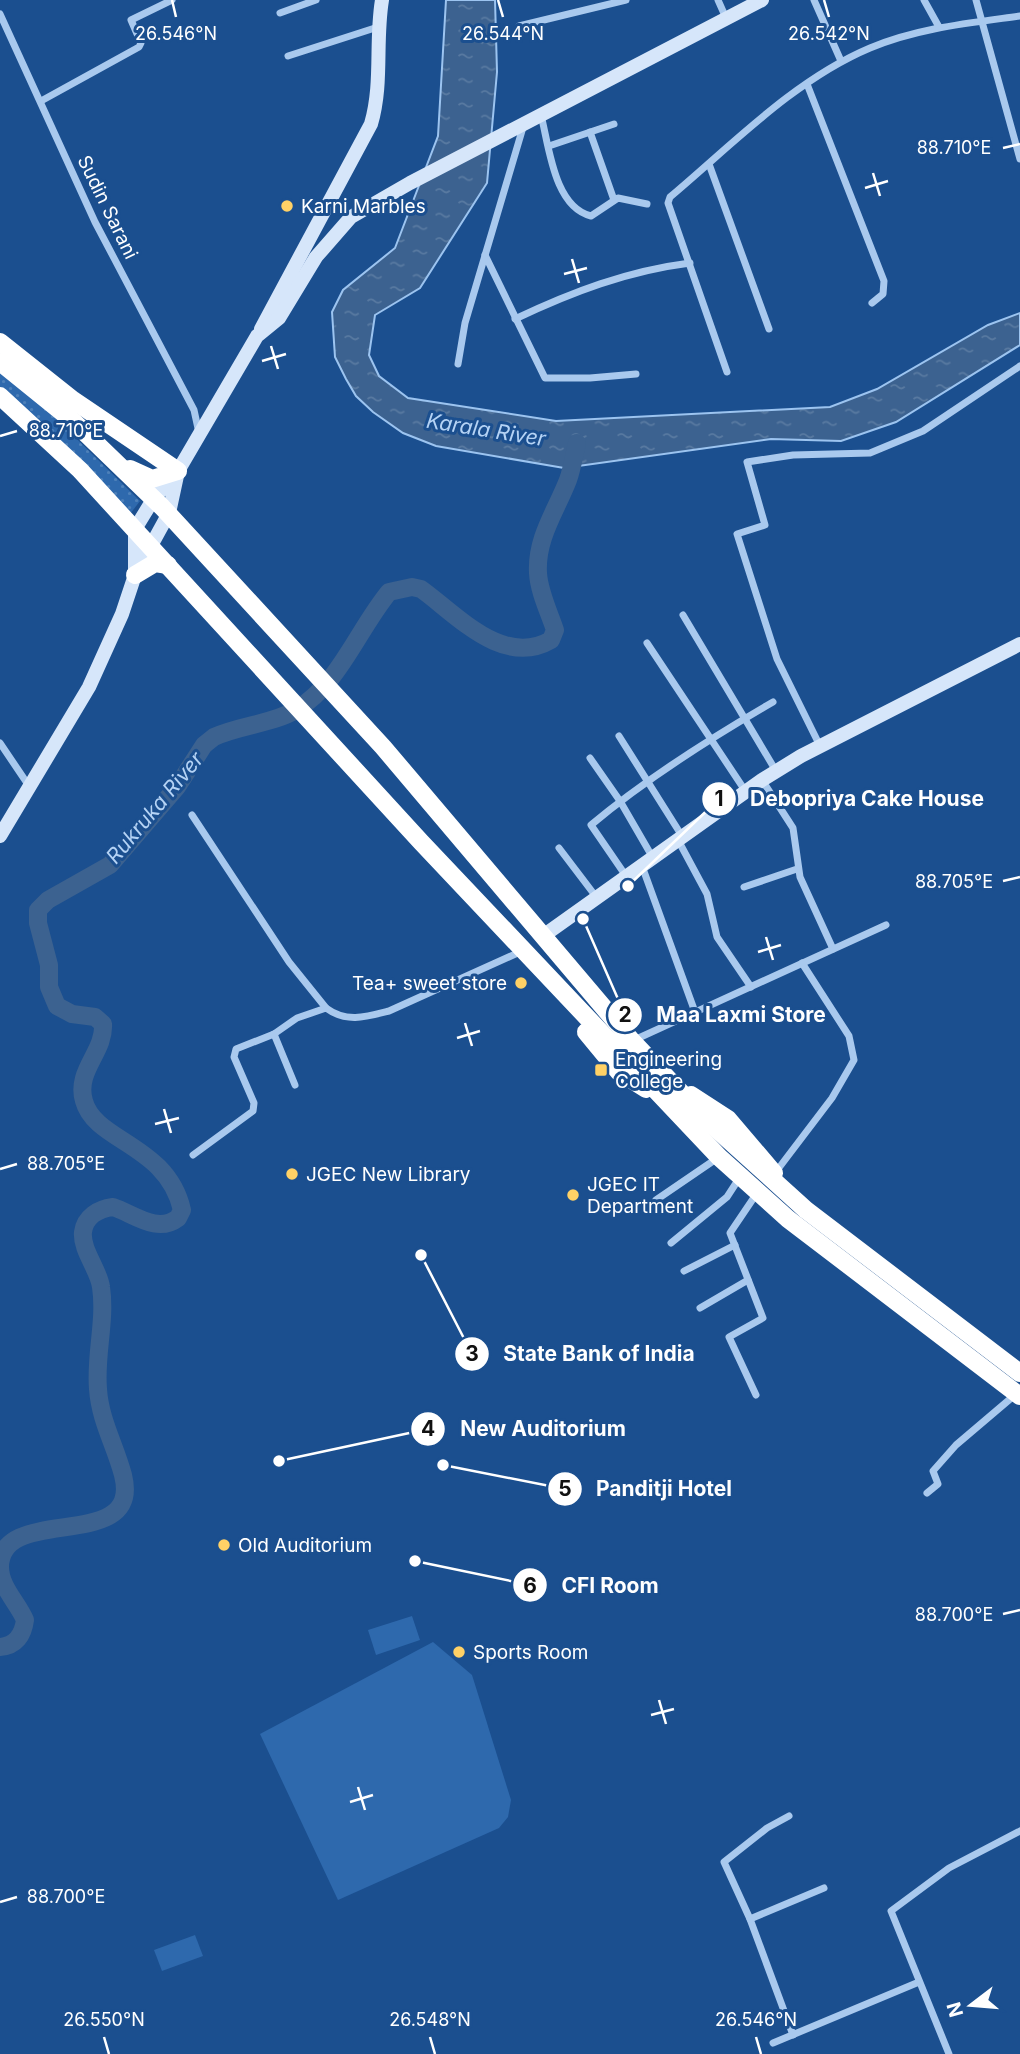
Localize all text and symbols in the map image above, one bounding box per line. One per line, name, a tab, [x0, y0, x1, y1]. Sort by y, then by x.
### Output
text: 26.546°N	[135, 23, 217, 44]
text: 26.544°N	[462, 23, 544, 44]
text: 26.542°N	[788, 23, 870, 44]
text: 88.710°E	[917, 137, 991, 158]
street label: Sudin Sarani	[73, 152, 143, 263]
place label: Karni Marbles	[301, 195, 426, 218]
marker: Karni Marbles	[279, 198, 295, 214]
water label: Karala River	[425, 408, 549, 451]
text: 88.710°E	[29, 420, 103, 441]
water label: Rukruka River	[101, 746, 209, 868]
callout: Debopriya Cake House	[701, 778, 998, 820]
text: 1	[714, 786, 724, 811]
text: Debopriya Cake House	[750, 786, 984, 811]
text: 88.705°E	[915, 871, 993, 892]
place label: Tea+ sweet store	[352, 972, 507, 995]
marker: Tea+ sweet store	[513, 975, 529, 991]
callout: Maa Laxmi Store	[607, 994, 840, 1036]
text: 2	[618, 1002, 632, 1027]
text: Maa Laxmi Store	[656, 1002, 826, 1027]
place label: Engineering College	[615, 1048, 722, 1093]
marker: Engineering College	[593, 1062, 609, 1078]
text: 88.705°E	[27, 1153, 105, 1174]
place label: JGEC New Library	[306, 1163, 471, 1186]
marker: JGEC New Library	[284, 1166, 300, 1182]
place label: JGEC IT Department	[587, 1173, 693, 1218]
marker: JGEC IT Department	[565, 1187, 581, 1203]
callout: State Bank of India	[455, 1333, 709, 1375]
text: 3	[465, 1341, 479, 1366]
text: State Bank of India	[503, 1341, 695, 1366]
callout: New Auditorium	[411, 1408, 640, 1450]
text: 4	[421, 1416, 435, 1441]
text: New Auditorium	[460, 1416, 626, 1441]
callout: Panditji Hotel	[547, 1468, 746, 1510]
text: 5	[558, 1476, 572, 1501]
text: Panditji Hotel	[596, 1476, 732, 1501]
place label: Old Auditorium	[238, 1534, 372, 1557]
marker: Old Auditorium	[216, 1537, 232, 1553]
callout: CFI Room	[512, 1564, 672, 1606]
text: 6	[523, 1573, 537, 1598]
text: CFI Room	[561, 1573, 659, 1598]
text: 88.700°E	[915, 1604, 993, 1625]
place label: Sports Room	[473, 1641, 588, 1664]
marker: Sports Room	[451, 1644, 467, 1660]
text: 88.700°E	[27, 1886, 105, 1907]
north arrow	[936, 1970, 1006, 2040]
text: N	[942, 1999, 968, 2020]
text: 26.550°N	[63, 2009, 145, 2030]
text: 26.548°N	[389, 2009, 471, 2030]
text: 26.546°N	[715, 2009, 797, 2030]

